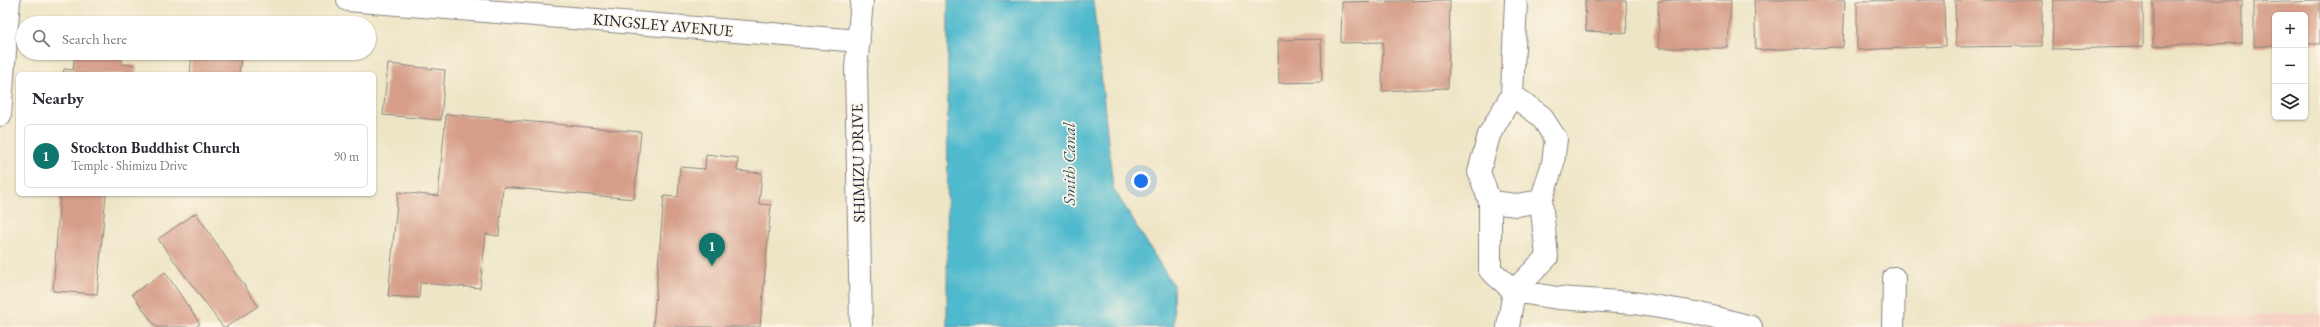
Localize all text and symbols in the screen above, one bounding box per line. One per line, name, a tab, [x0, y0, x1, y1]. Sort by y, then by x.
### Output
street label: KINGSLEY AVENUE	[592, 8, 734, 42]
map controls	[2272, 12, 2308, 120]
button: +	[2272, 12, 2308, 48]
search box	[16, 16, 376, 60]
icon: search	[30, 27, 52, 49]
text: Search here	[62, 29, 127, 48]
button: −	[2272, 48, 2308, 84]
button: layers	[2272, 84, 2308, 120]
text: Nearby	[32, 87, 84, 109]
street label: SHIMIZU DRIVE	[846, 103, 870, 223]
water label: Smith Canal	[1058, 121, 1080, 207]
text: Stockton Buddhist Church	[71, 138, 240, 157]
text: 1	[43, 148, 49, 165]
text: 90 m	[334, 148, 359, 165]
text: Temple · Shimizu Drive	[71, 157, 187, 174]
your location	[1131, 171, 1151, 191]
pin: 1	[699, 233, 725, 266]

